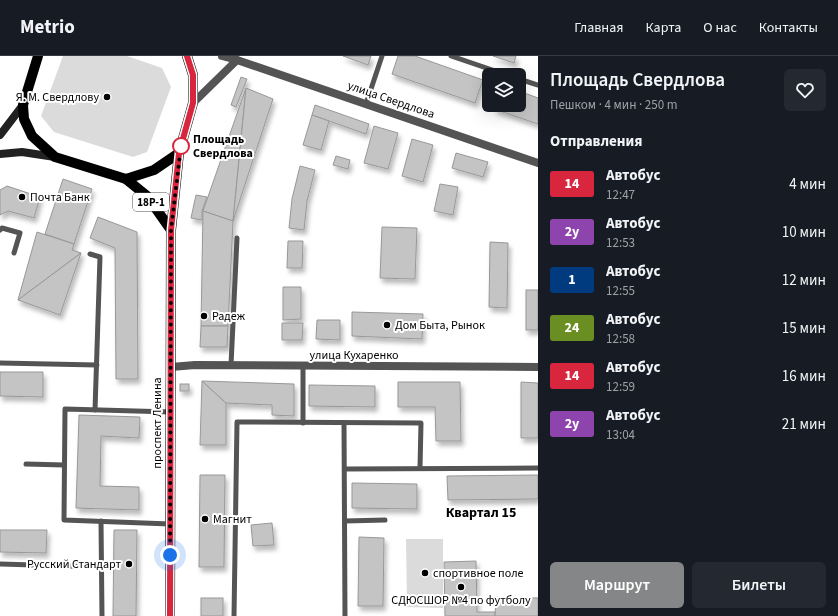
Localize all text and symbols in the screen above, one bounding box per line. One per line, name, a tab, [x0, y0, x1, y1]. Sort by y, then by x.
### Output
text: Metrio	[20, 14, 75, 41]
text: Главная	[574, 18, 623, 38]
text: Карта	[645, 18, 681, 38]
text: О нас	[703, 18, 737, 38]
text: Контакты	[759, 18, 818, 38]
text: Площадь Свердлова	[550, 67, 725, 94]
map controls	[482, 68, 526, 112]
button: layers	[482, 68, 526, 112]
button: heart	[784, 69, 826, 111]
street label: улица Свердлова	[345, 77, 437, 123]
place label: Я. М. Свердлову	[16, 89, 99, 106]
marker: Я. М. Свердлову	[102, 92, 112, 102]
text: Пешком · 4 мин · 250 m	[550, 96, 678, 114]
place label: Площадь Свердлова	[193, 131, 253, 162]
text: Отправления	[550, 131, 643, 152]
marker: Площадь Свердлова	[172, 137, 190, 155]
text: Автобус	[606, 165, 660, 186]
text: 14	[565, 174, 579, 194]
text: 4 мин	[789, 174, 826, 195]
text: 12:47	[606, 186, 635, 204]
place label: Почта Банк	[30, 189, 90, 206]
marker: Почта Банк	[17, 192, 27, 202]
road number: 18Р-1	[133, 193, 169, 211]
text: Автобус	[606, 213, 660, 234]
text: 2у	[565, 222, 579, 242]
text: 10 мин	[782, 222, 826, 243]
text: 12:53	[606, 234, 635, 252]
text: Автобус	[606, 261, 660, 282]
text: 1	[568, 270, 576, 290]
text: 12 мин	[782, 270, 826, 291]
text: 12:55	[606, 282, 635, 300]
place label: Радеж	[212, 308, 246, 325]
text: Автобус	[606, 309, 660, 330]
marker: Радеж	[199, 311, 209, 321]
place label: Дом Быта, Рынок	[395, 317, 485, 334]
text: 24	[565, 318, 579, 338]
text: 15 мин	[782, 318, 826, 339]
marker: Дом Быта, Рынок	[382, 320, 392, 330]
text: 12:58	[606, 330, 635, 348]
street label: улица Кухаренко	[310, 347, 398, 364]
text: Автобус	[606, 357, 660, 378]
text: 14	[565, 366, 579, 386]
text: 16 мин	[782, 366, 826, 387]
street label: проспект Ленина	[149, 377, 166, 469]
text: 12:59	[606, 378, 635, 396]
text: Автобус	[606, 405, 660, 426]
text: 2у	[565, 414, 579, 434]
text: 21 мин	[782, 414, 826, 435]
text: 13:04	[606, 426, 635, 444]
district label: Квартал 15	[446, 503, 516, 523]
place label: Магнит	[213, 511, 252, 528]
marker: Магнит	[200, 514, 210, 524]
your location	[160, 545, 180, 565]
place label: Русский Стандарт	[27, 556, 121, 573]
marker: Русский Стандарт	[124, 559, 134, 569]
button: Маршрут	[550, 562, 684, 608]
button: Билеты	[692, 562, 826, 608]
place label: спортивное поле	[433, 565, 524, 582]
marker: спортивное поле	[420, 568, 430, 578]
marker: СДЮСШОР №4 по футболу	[456, 582, 466, 592]
place label: СДЮСШОР №4 по футболу	[391, 592, 531, 609]

